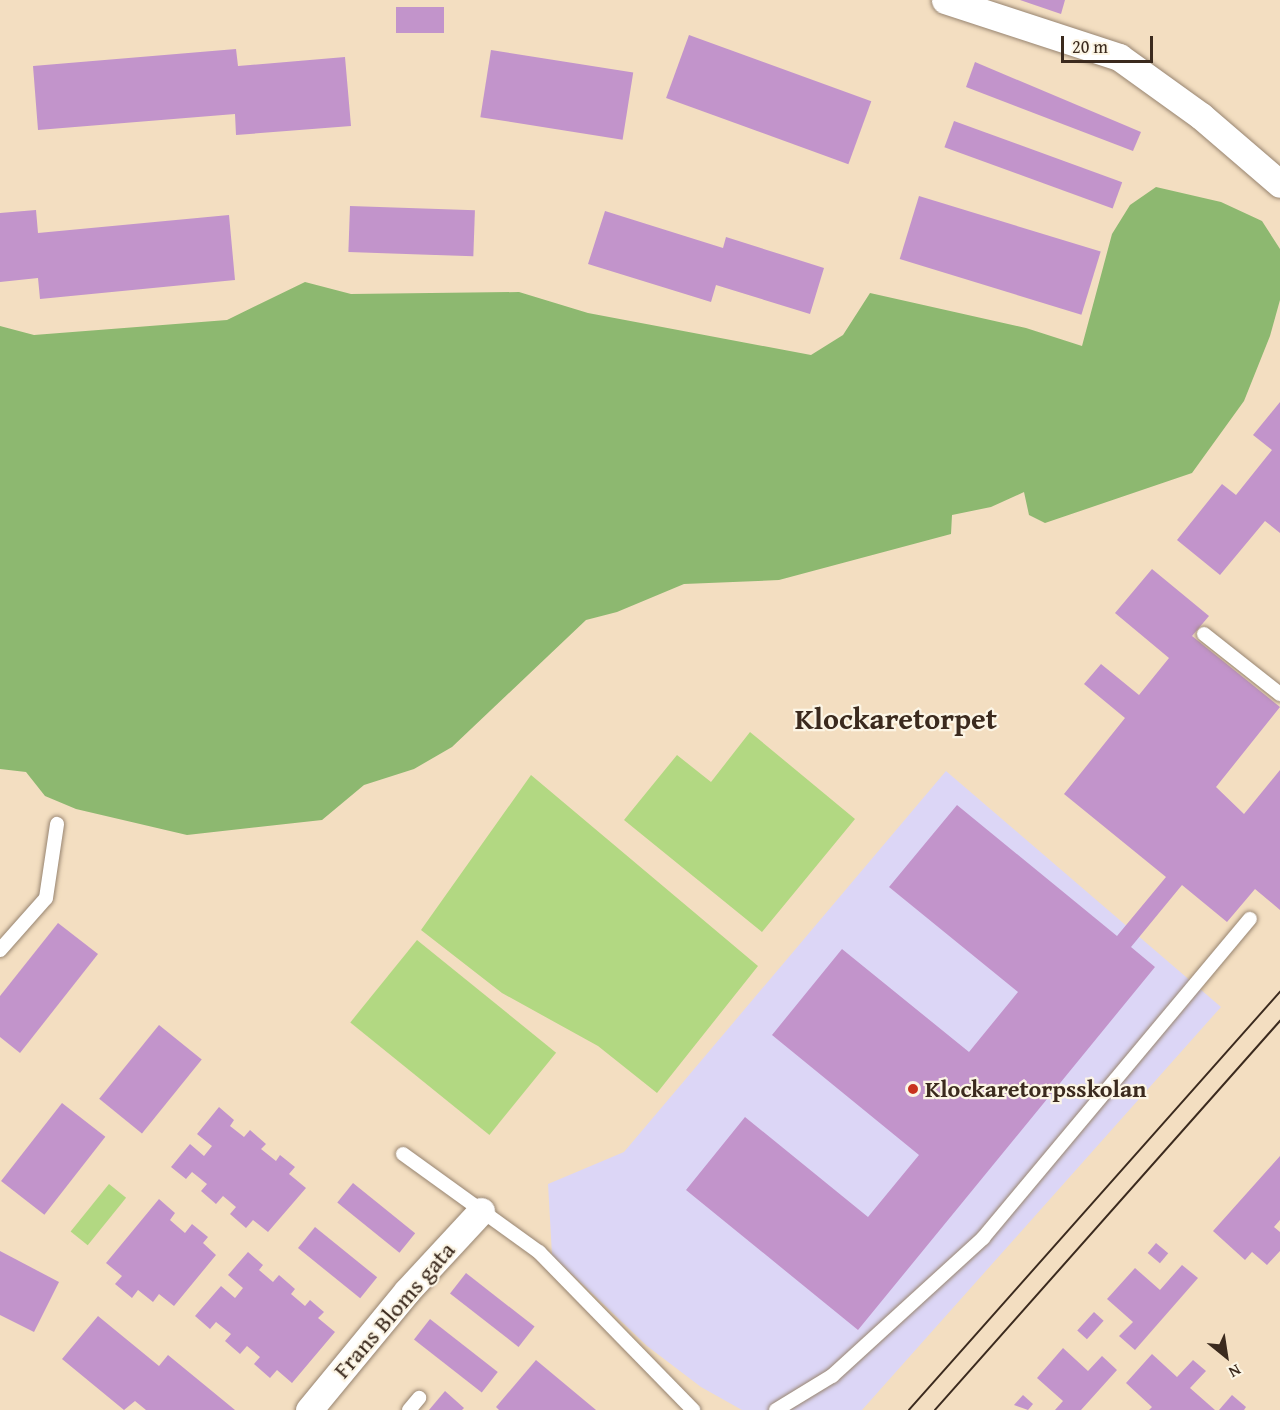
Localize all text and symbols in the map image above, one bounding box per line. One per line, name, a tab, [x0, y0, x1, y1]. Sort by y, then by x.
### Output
scale bar	[1064, 24, 1156, 62]
text: 20 m	[1072, 33, 1108, 60]
district label: Klockaretorpet	[795, 700, 997, 736]
place label: Klockaretorpsskolan	[925, 1075, 1147, 1103]
marker: Klockaretorpsskolan	[906, 1082, 920, 1096]
street label: Frans Bloms gata	[327, 1236, 461, 1384]
north arrow	[1196, 1326, 1256, 1386]
text: N	[1224, 1359, 1246, 1385]

